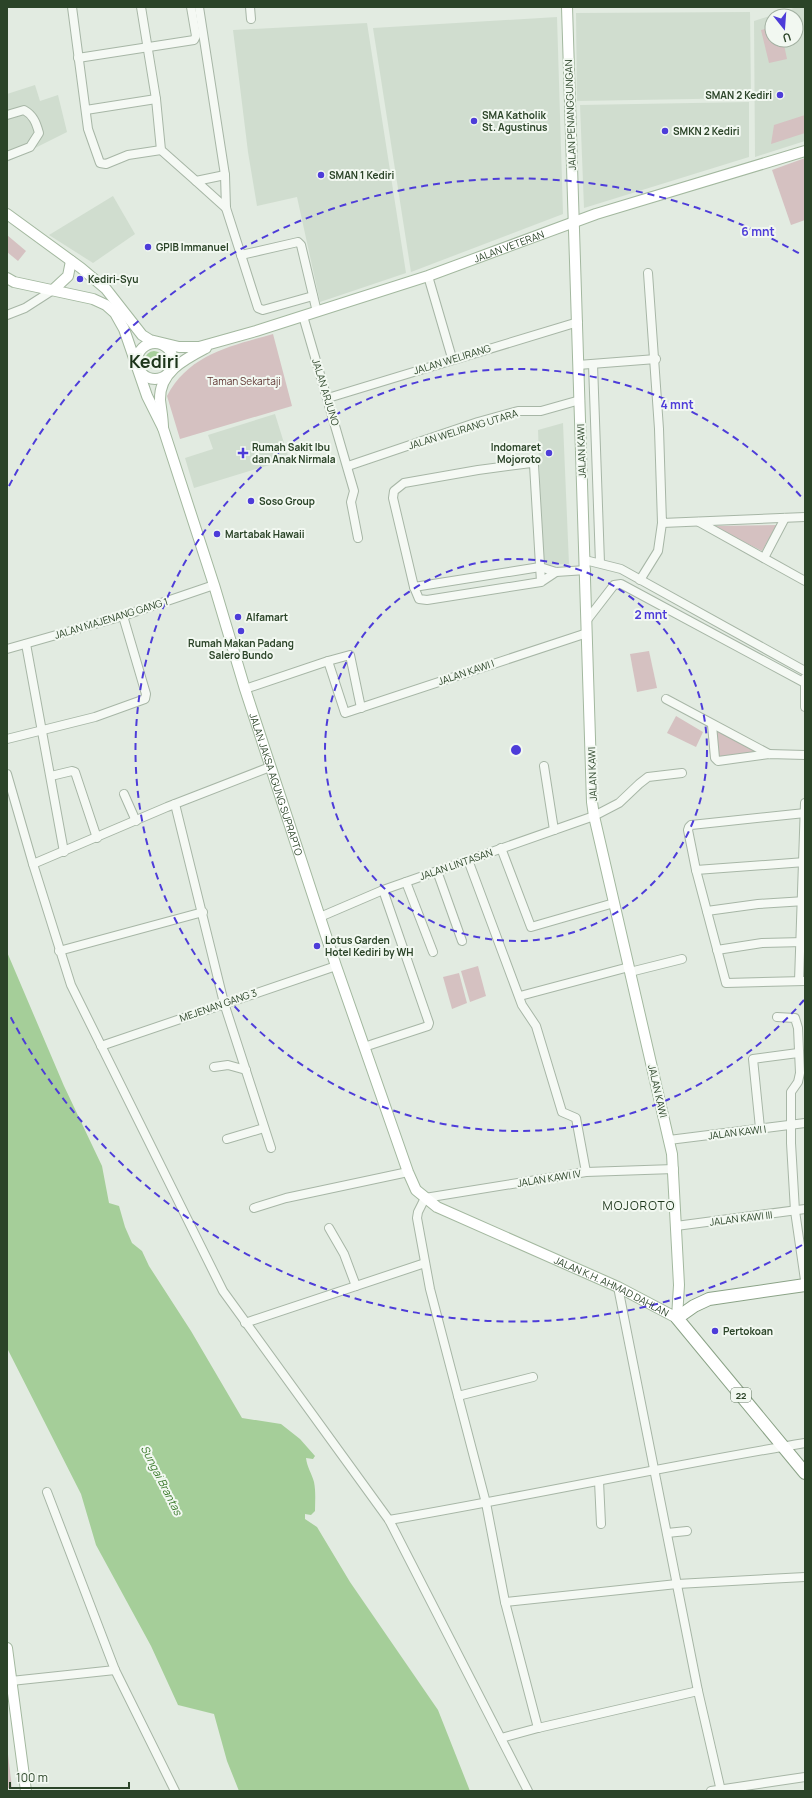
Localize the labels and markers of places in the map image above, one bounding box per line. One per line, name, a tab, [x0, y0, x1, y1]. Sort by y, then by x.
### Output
place label: SMAN 2 Kediri	[705, 88, 772, 102]
marker: SMAN 2 Kediri	[775, 90, 785, 100]
place label: SMA Katholik St. Agustinus	[482, 108, 548, 134]
marker: SMA Katholik St. Agustinus	[469, 116, 479, 126]
place label: SMKN 2 Kediri	[673, 124, 740, 138]
marker: SMKN 2 Kediri	[660, 126, 670, 136]
place label: SMAN 1 Kediri	[329, 168, 394, 182]
marker: SMAN 1 Kediri	[316, 170, 326, 180]
place label: GPIB Immanuel	[156, 240, 229, 254]
marker: GPIB Immanuel	[143, 242, 153, 252]
place label: Kediri-Syu	[88, 272, 138, 286]
marker: Kediri-Syu	[75, 274, 85, 284]
place label: Rumah Sakit Ibu dan Anak Nirmala	[252, 440, 336, 466]
place label: Indomaret Mojoroto	[491, 440, 541, 466]
marker: Rumah Sakit Ibu dan Anak Nirmala	[237, 447, 249, 459]
marker: Indomaret Mojoroto	[544, 448, 554, 458]
place label: Soso Group	[259, 494, 315, 508]
marker: Soso Group	[246, 496, 256, 506]
place label: Martabak Hawaii	[225, 527, 305, 541]
marker: Martabak Hawaii	[212, 529, 222, 539]
place label: Alfamart	[246, 610, 288, 624]
marker: Alfamart	[233, 612, 243, 622]
marker: Rumah Makan Padang Salero Bundo	[236, 626, 246, 636]
place label: Rumah Makan Padang Salero Bundo	[188, 636, 294, 662]
centre of rings	[509, 743, 523, 757]
place label: Lotus Garden Hotel Kediri by WH	[325, 933, 414, 959]
marker: Lotus Garden Hotel Kediri by WH	[312, 941, 322, 951]
place label: Pertokoan	[723, 1324, 773, 1338]
marker: Pertokoan	[710, 1326, 720, 1336]

